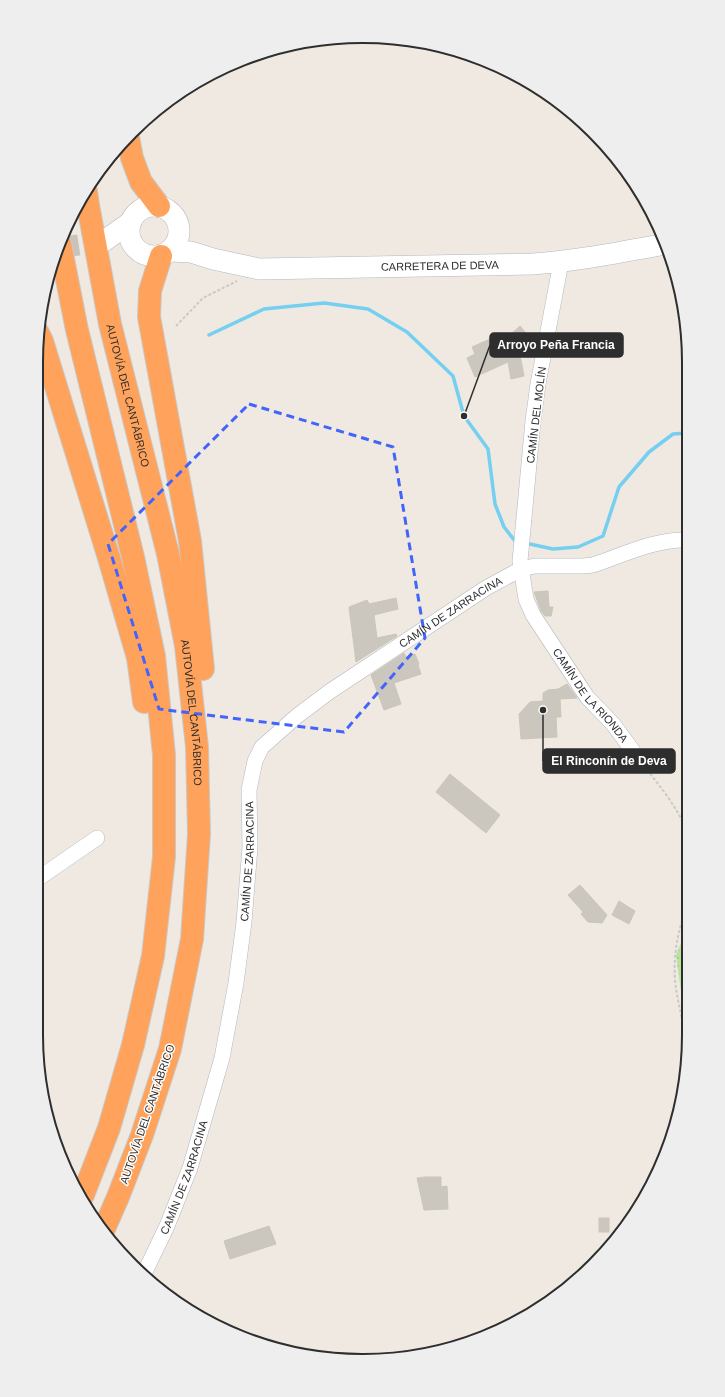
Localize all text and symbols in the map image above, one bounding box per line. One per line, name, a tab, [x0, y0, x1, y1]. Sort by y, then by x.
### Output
street label: CARRETERA DE DEVA	[381, 259, 499, 273]
street label: AUTOVÍA DEL CANTÁBRICO	[104, 323, 152, 469]
callout: Arroyo Peña Francia	[490, 333, 623, 357]
text: Arroyo Peña Francia	[497, 338, 615, 352]
street label: CAMÍN DEL MOLÍN	[524, 366, 548, 464]
street label: CAMÍN DE ZARRACINA	[397, 574, 505, 650]
street label: AUTOVÍA DEL CANTÁBRICO	[179, 638, 204, 786]
street label: CAMÍN DE LA RIONDA	[551, 646, 631, 745]
callout: El Rinconín de Deva	[543, 749, 675, 773]
text: El Rinconín de Deva	[551, 754, 667, 768]
street label: CAMÍN DE ZARRACINA	[238, 800, 256, 922]
street label: AUTOVÍA DEL CANTÁBRICO	[117, 1042, 177, 1185]
street label: CAMÍN DE ZARRACINA	[158, 1118, 210, 1236]

